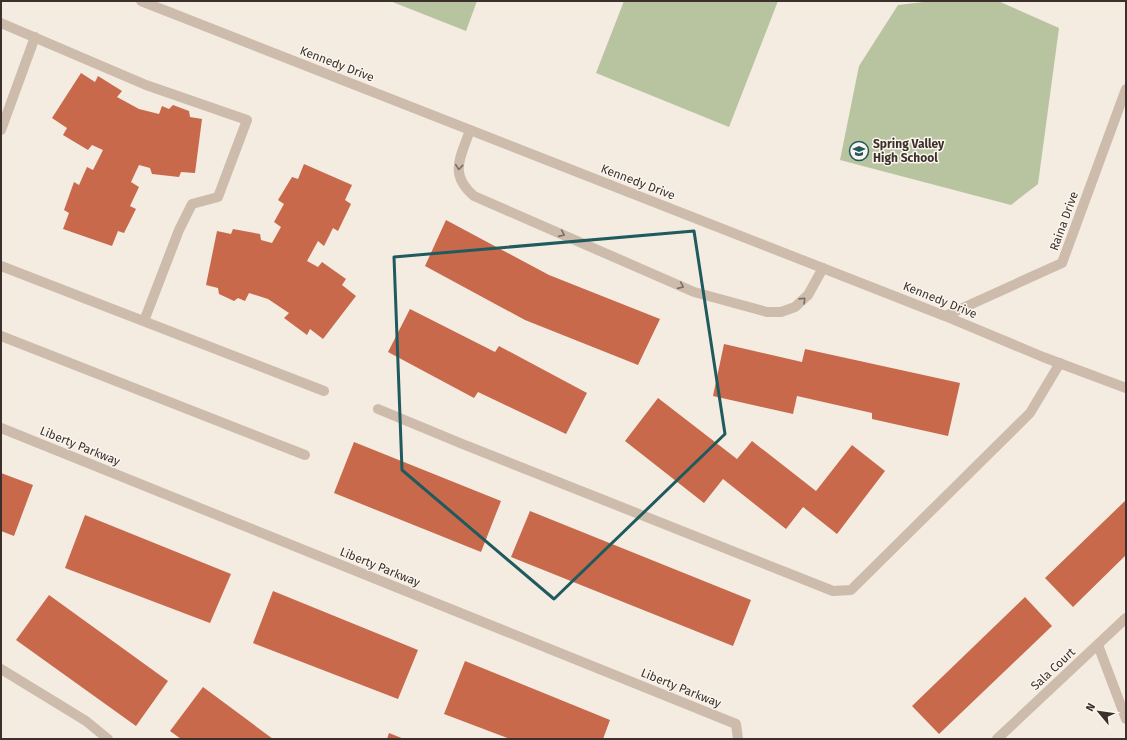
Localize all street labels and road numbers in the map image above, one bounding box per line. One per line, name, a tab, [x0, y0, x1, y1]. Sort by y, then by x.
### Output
street label: Kennedy Drive	[298, 43, 376, 85]
street label: Kennedy Drive	[599, 161, 677, 203]
street label: Raina Drive	[1047, 190, 1081, 252]
street label: Kennedy Drive	[901, 279, 979, 321]
street label: Liberty Parkway	[38, 424, 122, 469]
street label: Liberty Parkway	[338, 545, 422, 590]
street label: Sala Court	[1028, 644, 1079, 693]
street label: Liberty Parkway	[639, 666, 723, 711]

